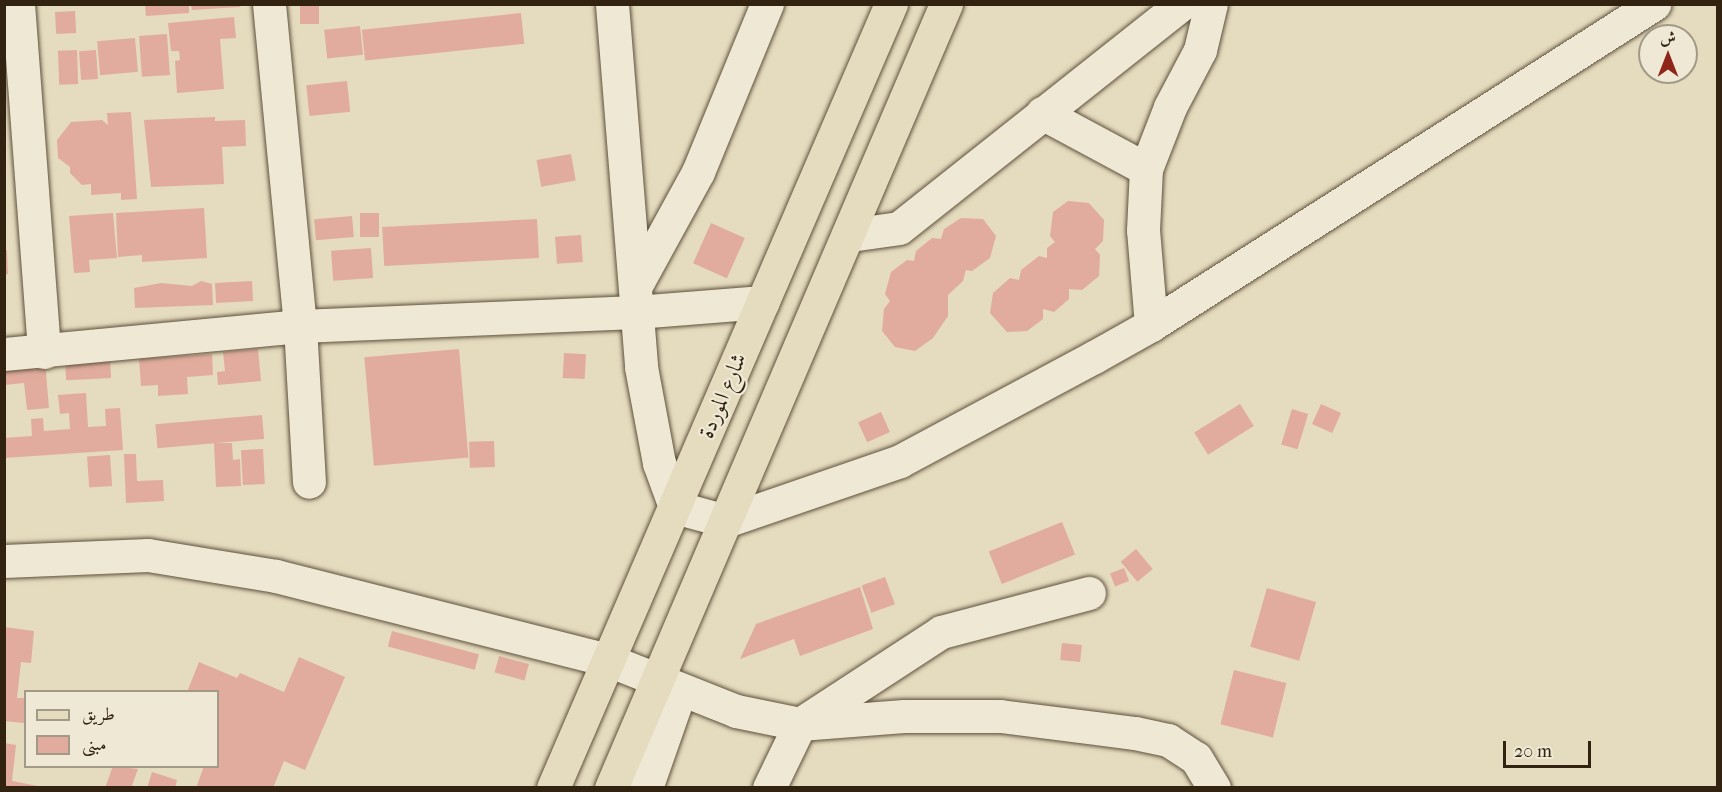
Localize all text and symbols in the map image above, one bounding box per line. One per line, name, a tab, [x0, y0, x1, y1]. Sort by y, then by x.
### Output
north arrow	[1638, 24, 1698, 84]
text: ش	[1660, 28, 1676, 47]
street label: شارع الموردة	[693, 349, 753, 443]
legend	[24, 690, 219, 768]
text: طريق	[82, 704, 115, 725]
scale bar	[1506, 729, 1594, 767]
text: مبنى	[82, 734, 107, 755]
text: 20 m	[1514, 741, 1552, 762]

